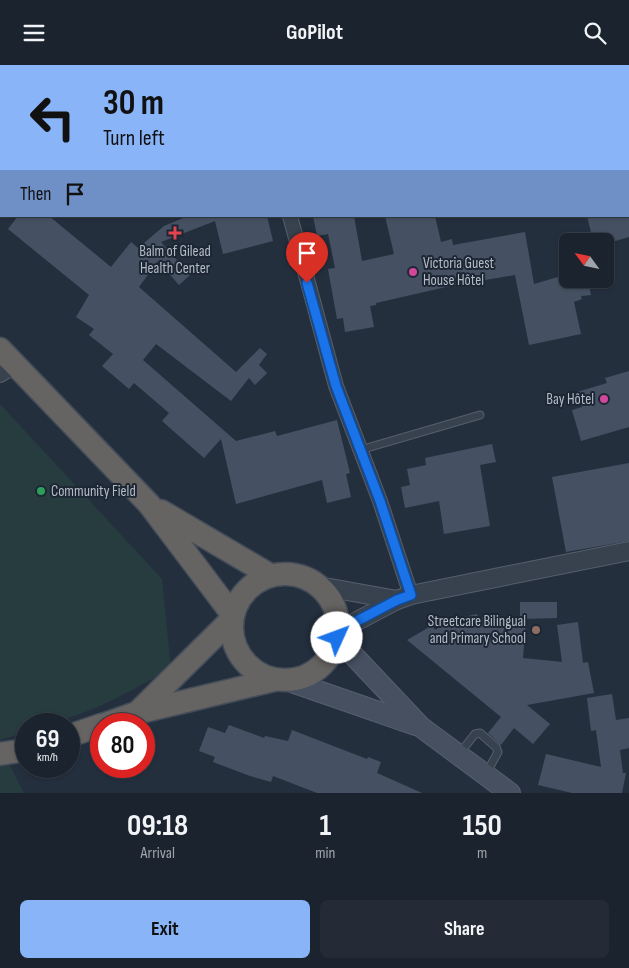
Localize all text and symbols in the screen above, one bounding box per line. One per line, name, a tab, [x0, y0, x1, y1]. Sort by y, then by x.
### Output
icon: menu	[20, 19, 48, 47]
text: GoPilot	[286, 19, 343, 46]
icon: search	[581, 19, 609, 47]
text: 30 m	[103, 82, 164, 125]
icon: left	[20, 85, 85, 150]
text: Turn left	[103, 125, 165, 152]
icon: arrive	[61, 180, 89, 208]
text: Then	[20, 183, 51, 206]
marker: Balm of Gilead Health Center	[168, 226, 182, 240]
pin	[286, 232, 328, 283]
north arrow	[559, 233, 614, 287]
map controls	[559, 233, 614, 288]
icon: arrive	[293, 239, 321, 267]
place label: Balm of Gilead Health Center	[139, 242, 211, 278]
place label: Victoria Guest House Hôtel	[423, 254, 495, 290]
marker: Victoria Guest House Hôtel	[407, 266, 419, 278]
place label: Bay Hôtel	[546, 390, 594, 409]
marker: Bay Hôtel	[598, 393, 610, 405]
place label: Community Field	[51, 482, 136, 501]
marker: Community Field	[35, 485, 47, 497]
position arrow	[310, 611, 362, 663]
place label: Streetcare Bilingual and Primary School	[428, 612, 526, 648]
marker: Streetcare Bilingual and Primary School	[530, 624, 542, 636]
speed limit sign: 80	[90, 713, 155, 778]
text: 69	[36, 724, 59, 755]
text: km/h	[37, 750, 58, 765]
text: 09:18	[127, 808, 188, 844]
text: 1	[320, 808, 331, 844]
text: 150	[463, 808, 502, 844]
text: Arrival	[140, 844, 175, 863]
text: min	[315, 844, 335, 863]
text: m	[477, 844, 487, 863]
button: Exit	[20, 900, 310, 958]
button: Share	[320, 900, 609, 958]

